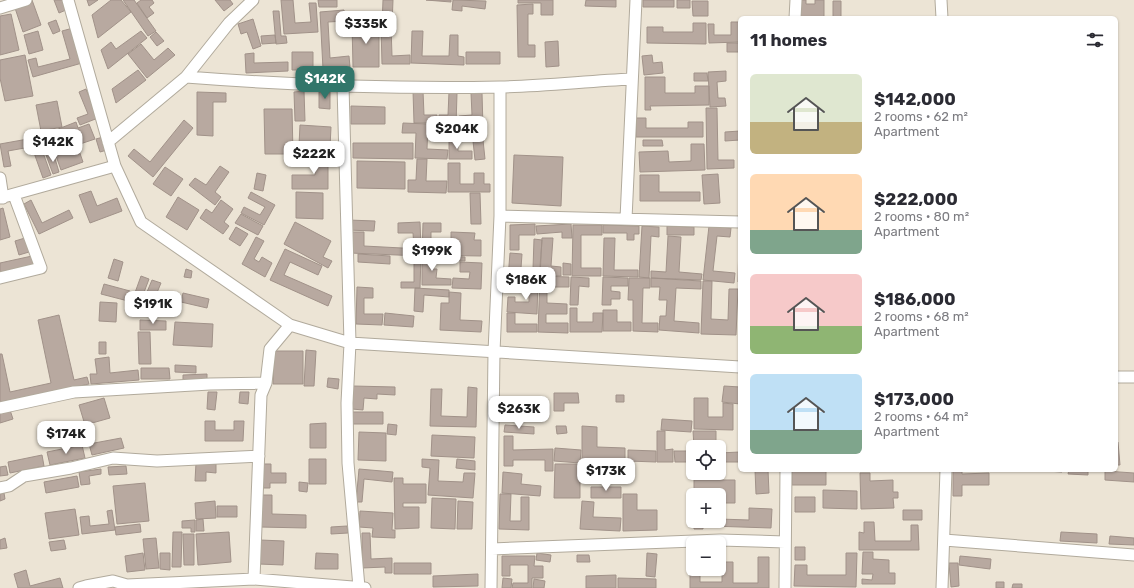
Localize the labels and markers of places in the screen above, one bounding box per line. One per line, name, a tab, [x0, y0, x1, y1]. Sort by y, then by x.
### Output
pin: $335K	[338, 11, 394, 45]
pin: $142K	[297, 66, 353, 100]
pin: $204K	[429, 116, 485, 150]
pin: $142K	[25, 129, 81, 163]
pin: $222K	[286, 141, 342, 175]
pin: $199K	[404, 238, 460, 272]
pin: $186K	[498, 267, 554, 301]
pin: $191K	[125, 291, 181, 325]
pin: $263K	[491, 396, 547, 430]
pin: $174K	[38, 421, 94, 455]
pin: $173K	[578, 458, 634, 492]

